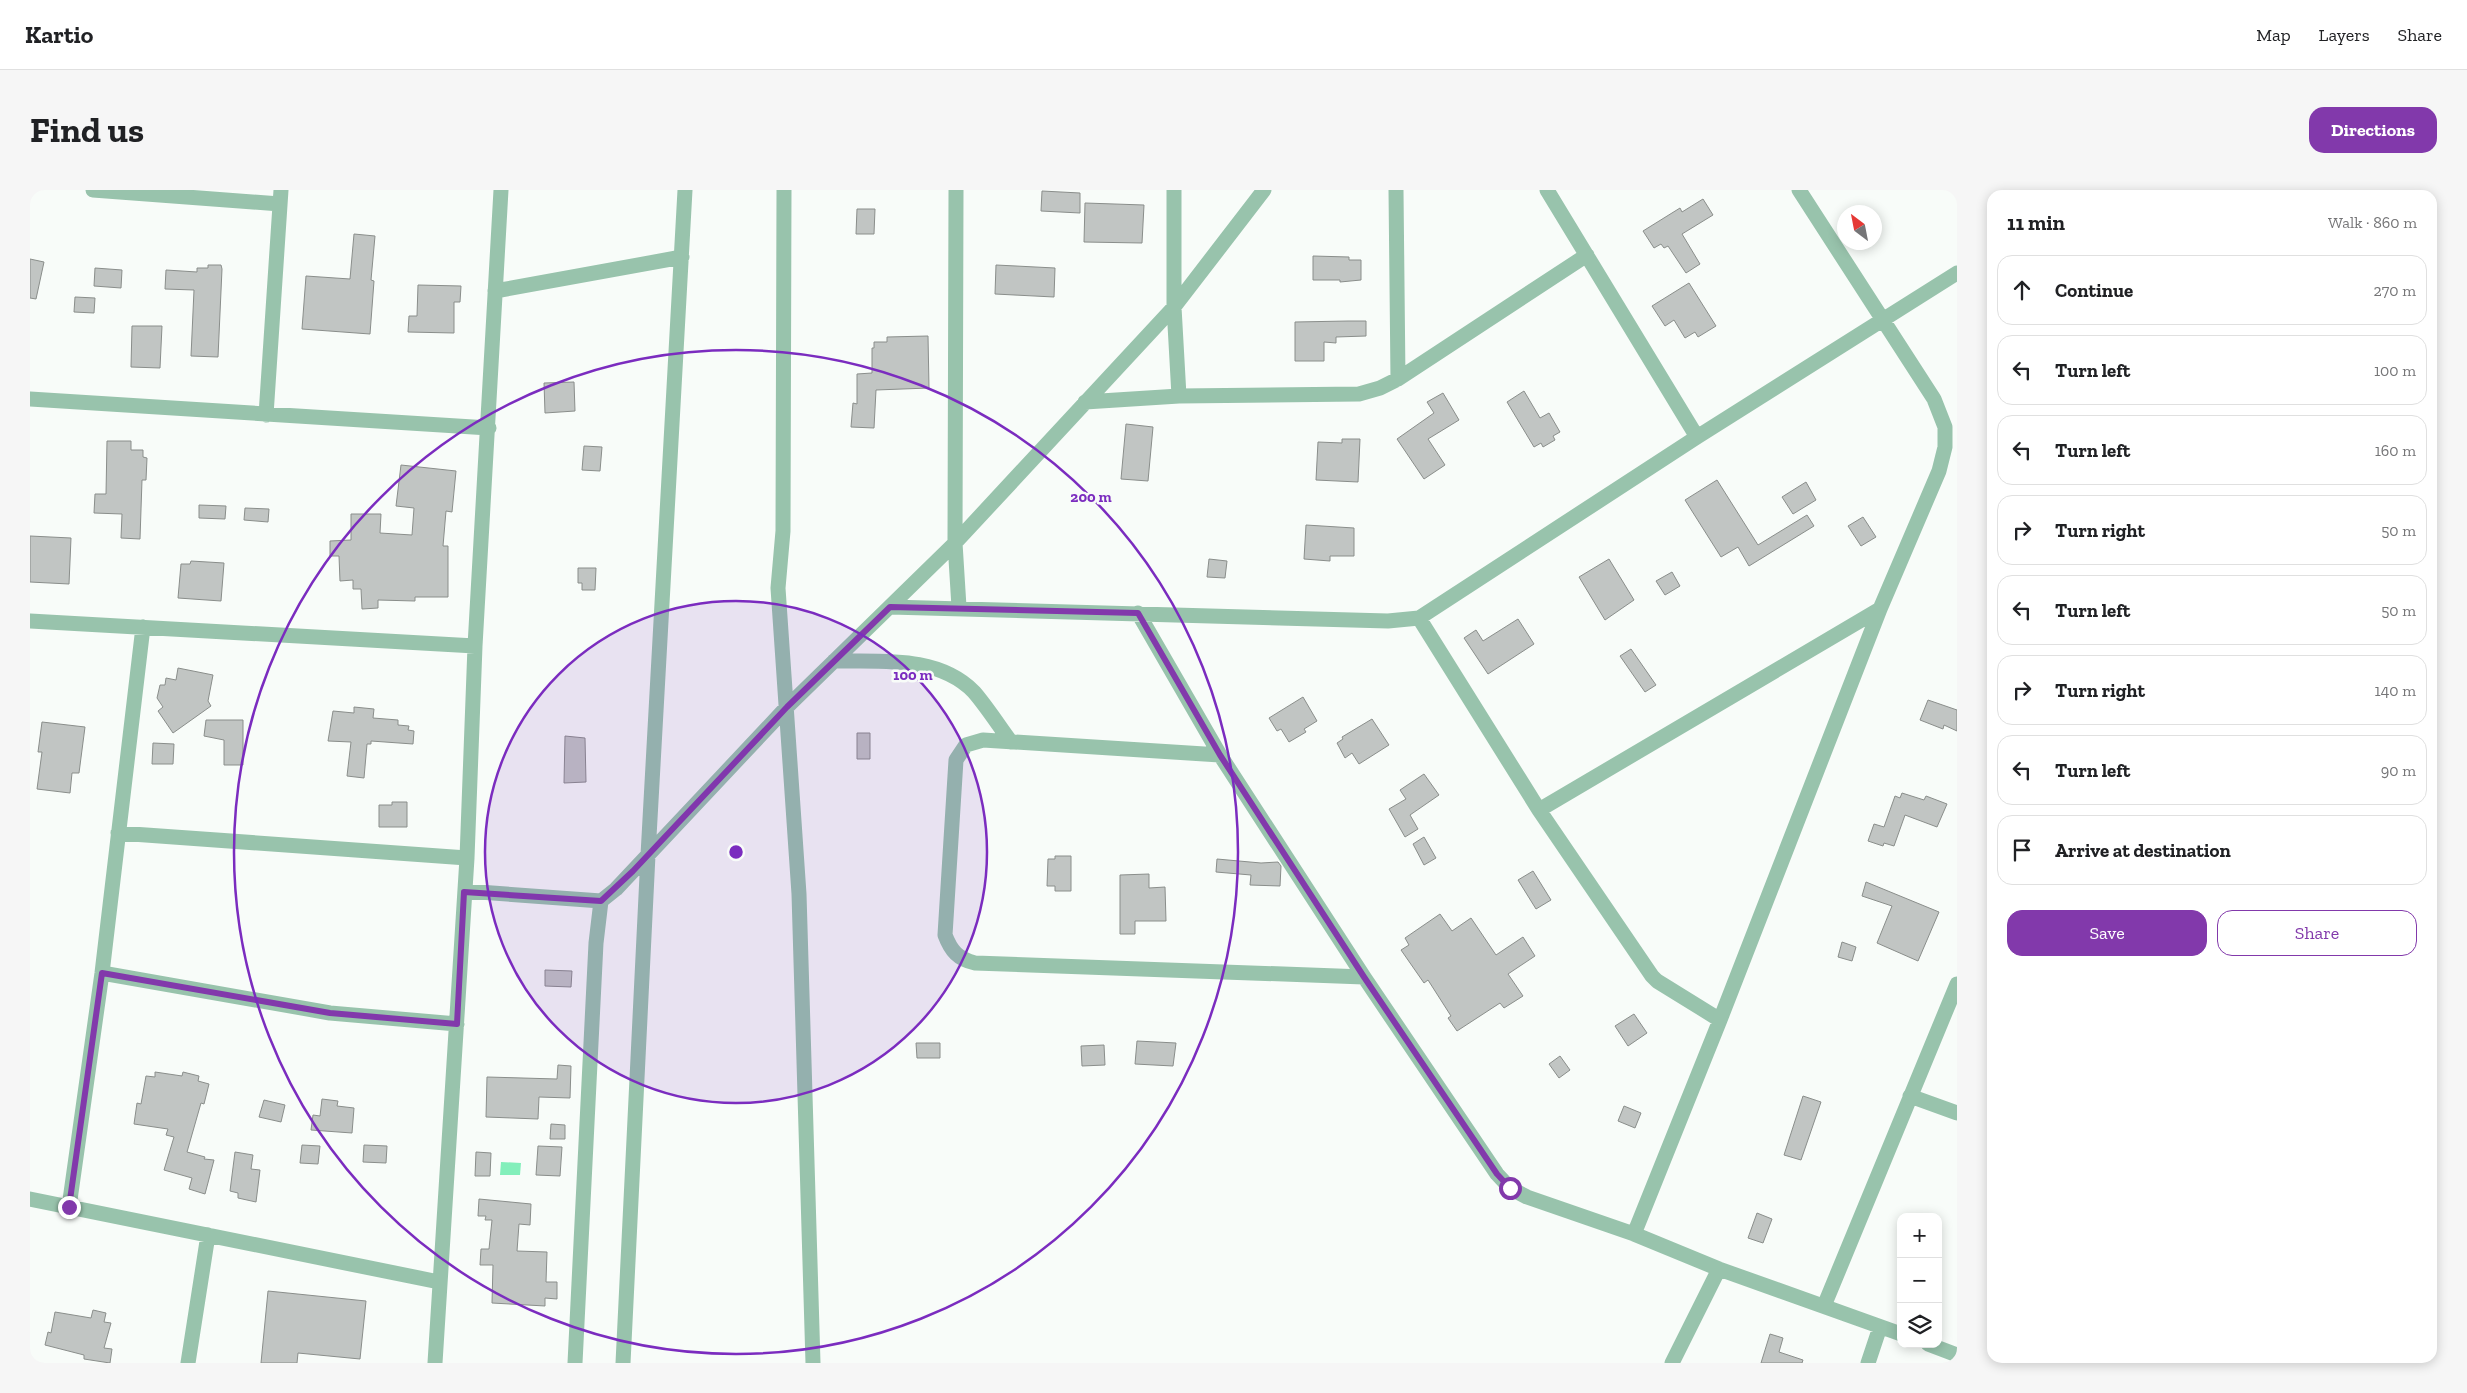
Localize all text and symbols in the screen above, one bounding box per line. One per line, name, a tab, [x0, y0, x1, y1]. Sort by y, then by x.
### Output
text: Kartio	[25, 20, 93, 49]
text: Map	[2256, 24, 2291, 46]
text: Layers	[2319, 24, 2370, 46]
text: Share	[2398, 24, 2442, 46]
button: Directions	[2309, 107, 2437, 153]
text: Find us	[30, 109, 144, 151]
north arrow	[1837, 205, 1882, 250]
text: 11 min	[2007, 210, 2065, 235]
text: Walk · 860 m	[2328, 213, 2417, 232]
icon: ahead	[2008, 276, 2036, 304]
text: Continue	[2055, 279, 2133, 302]
text: 270 m	[2374, 281, 2416, 300]
icon: left	[2008, 356, 2036, 384]
text: Turn left	[2055, 359, 2130, 382]
text: 100 m	[2374, 361, 2416, 380]
icon: left	[2008, 436, 2036, 464]
text: Turn left	[2055, 439, 2130, 462]
text: 160 m	[2375, 441, 2416, 460]
text: 200 m	[1070, 488, 1112, 506]
icon: right	[2008, 516, 2036, 544]
text: Turn right	[2055, 519, 2145, 542]
text: 50 m	[2381, 521, 2416, 540]
icon: left	[2008, 596, 2036, 624]
text: Turn left	[2055, 599, 2130, 622]
text: 50 m	[2381, 601, 2416, 620]
text: 100 m	[893, 666, 933, 684]
icon: right	[2008, 676, 2036, 704]
text: Turn right	[2055, 679, 2145, 702]
text: 140 m	[2375, 681, 2416, 700]
icon: left	[2008, 756, 2036, 784]
text: Turn left	[2055, 759, 2130, 782]
text: 90 m	[2381, 761, 2416, 780]
icon: arrive	[2008, 836, 2036, 864]
text: Arrive at destination	[2055, 839, 2231, 862]
centre of rings	[727, 843, 745, 861]
button: Save	[2007, 910, 2207, 956]
button: Share	[2217, 910, 2417, 956]
route start	[1499, 1177, 1522, 1200]
route end	[58, 1196, 81, 1219]
map controls	[1897, 1213, 1942, 1348]
button: +	[1897, 1213, 1942, 1258]
button: −	[1897, 1258, 1942, 1303]
button: layers	[1897, 1303, 1942, 1348]

